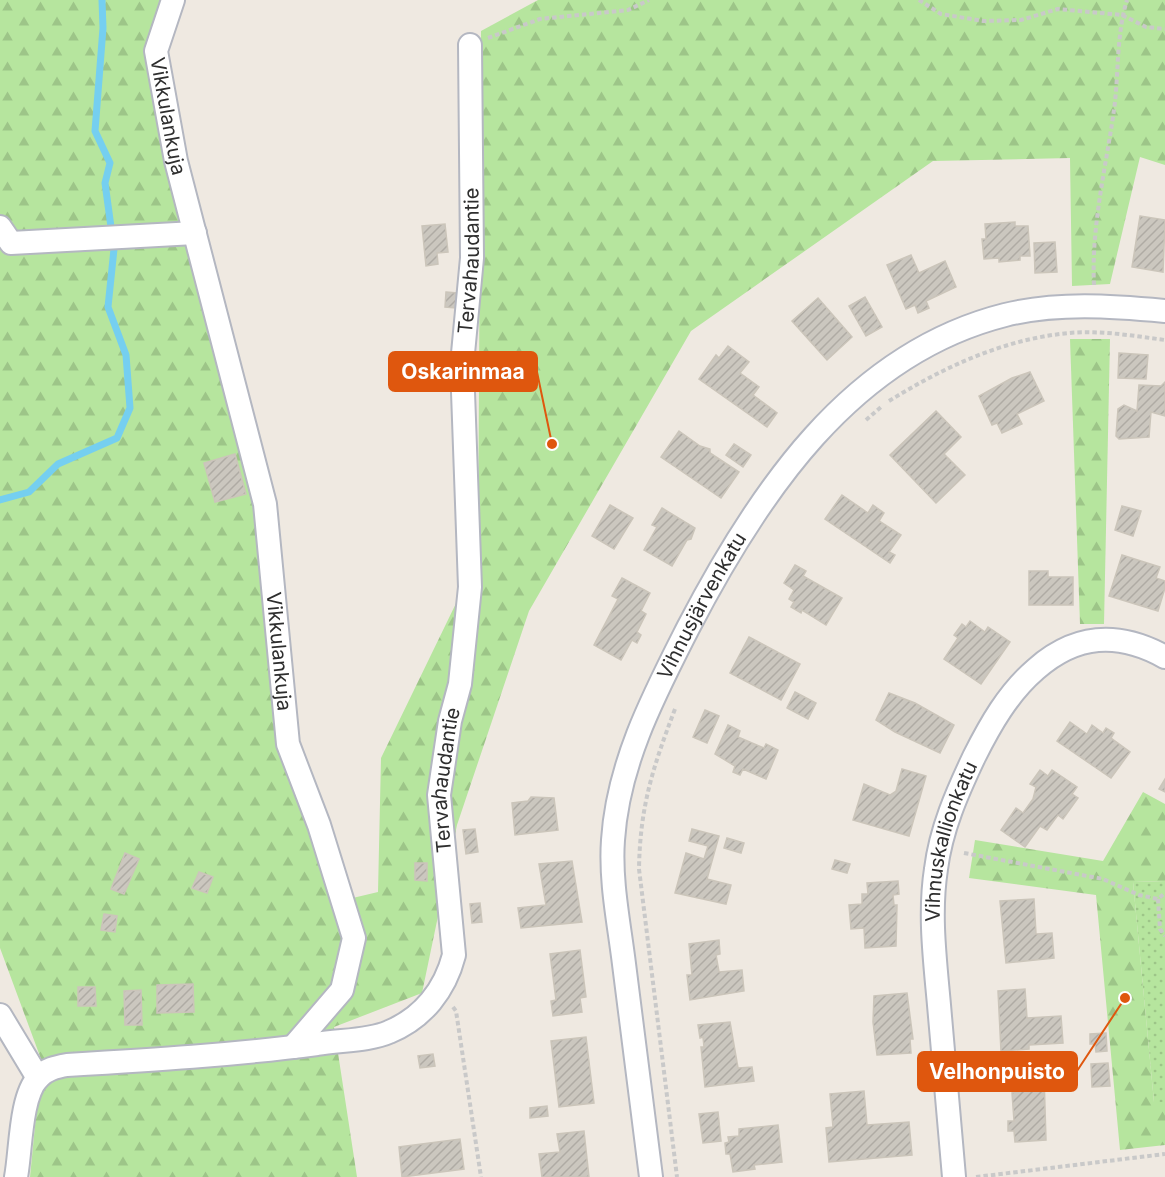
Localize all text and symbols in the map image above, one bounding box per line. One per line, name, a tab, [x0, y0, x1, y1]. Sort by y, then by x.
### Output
street label: Vikkulankuja	[145, 55, 191, 178]
street label: Tervahaudantie	[453, 187, 484, 335]
callout: Oskarinmaa	[389, 352, 537, 391]
text: Oskarinmaa	[401, 359, 525, 384]
street label: Vihnusjärvenkatu	[652, 528, 751, 683]
street label: Vikkulankuja	[261, 591, 297, 712]
street label: Tervahaudantie	[426, 704, 465, 854]
street label: Vihnuskallionkatu	[921, 757, 982, 922]
callout: Velhonpuisto	[918, 1052, 1077, 1091]
text: Velhonpuisto	[929, 1059, 1065, 1084]

